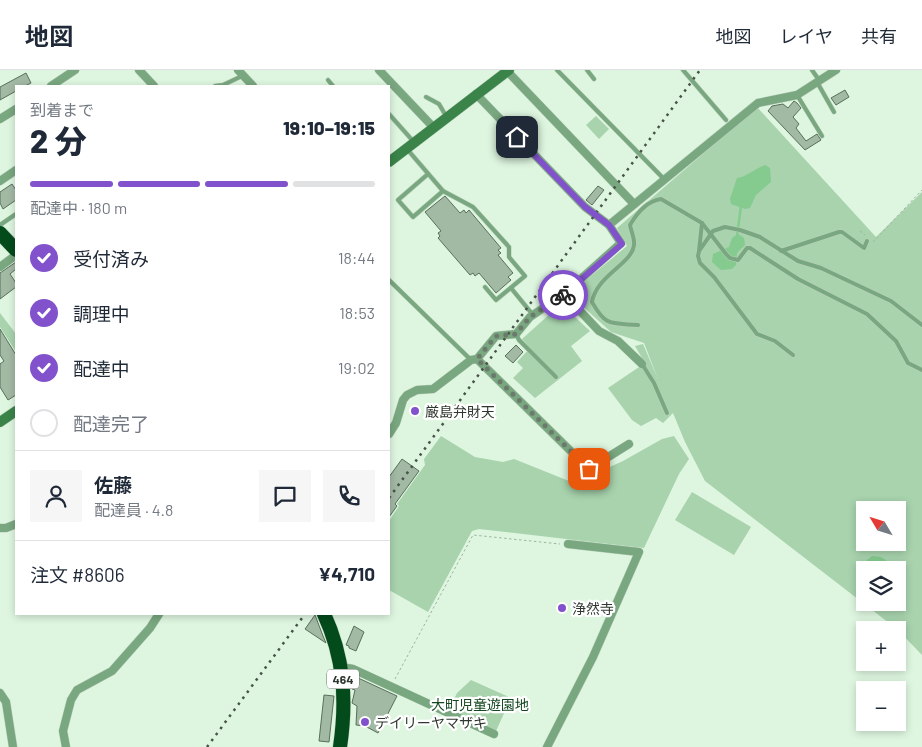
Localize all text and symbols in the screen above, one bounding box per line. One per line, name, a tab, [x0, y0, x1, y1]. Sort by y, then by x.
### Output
text: 地図	[25, 21, 73, 50]
text: 地図	[716, 25, 752, 47]
text: レイヤ	[780, 25, 833, 47]
text: 共有	[861, 25, 897, 47]
text: 到着まで	[30, 100, 94, 119]
text: 19:10–19:15	[283, 116, 375, 139]
pin	[496, 116, 538, 158]
text: 2 分	[30, 121, 87, 159]
icon: home	[503, 123, 531, 151]
text: 配達中 · 180 m	[30, 198, 127, 217]
icon: check	[30, 244, 58, 272]
text: 受付済み	[73, 247, 149, 270]
text: 18:44	[338, 248, 375, 267]
courier	[538, 270, 588, 320]
icon: bike	[549, 281, 577, 309]
icon: check	[30, 299, 58, 327]
text: 調理中	[73, 302, 130, 325]
text: 18:53	[339, 303, 375, 322]
icon: check	[30, 354, 58, 382]
text: 配達中	[73, 357, 130, 380]
text: 19:02	[338, 358, 375, 377]
place label: 厳島弁財天	[425, 403, 495, 420]
marker: 厳島弁財天	[409, 405, 421, 417]
text: 配達完了	[73, 412, 149, 435]
pin	[568, 448, 610, 490]
icon: bag	[575, 455, 603, 483]
button: person	[30, 470, 82, 522]
button: chat	[259, 470, 311, 522]
button: phone	[323, 470, 375, 522]
text: 佐藤	[94, 473, 132, 496]
text: 配達員 · 4.8	[94, 500, 173, 519]
north arrow	[856, 501, 906, 551]
map controls	[856, 501, 906, 731]
button: layers	[856, 561, 906, 611]
text: ¥4,710	[318, 562, 375, 585]
text: 注文 #8606	[30, 563, 125, 586]
place label: 浄然寺	[572, 600, 614, 617]
marker: 浄然寺	[556, 602, 568, 614]
button: +	[856, 621, 906, 671]
road number: 464	[327, 670, 359, 688]
button: −	[856, 681, 906, 731]
park label: 大町児童遊園地	[431, 696, 529, 713]
place label: デイリーヤマザキ	[375, 714, 487, 731]
marker: デイリーヤマザキ	[359, 716, 371, 728]

